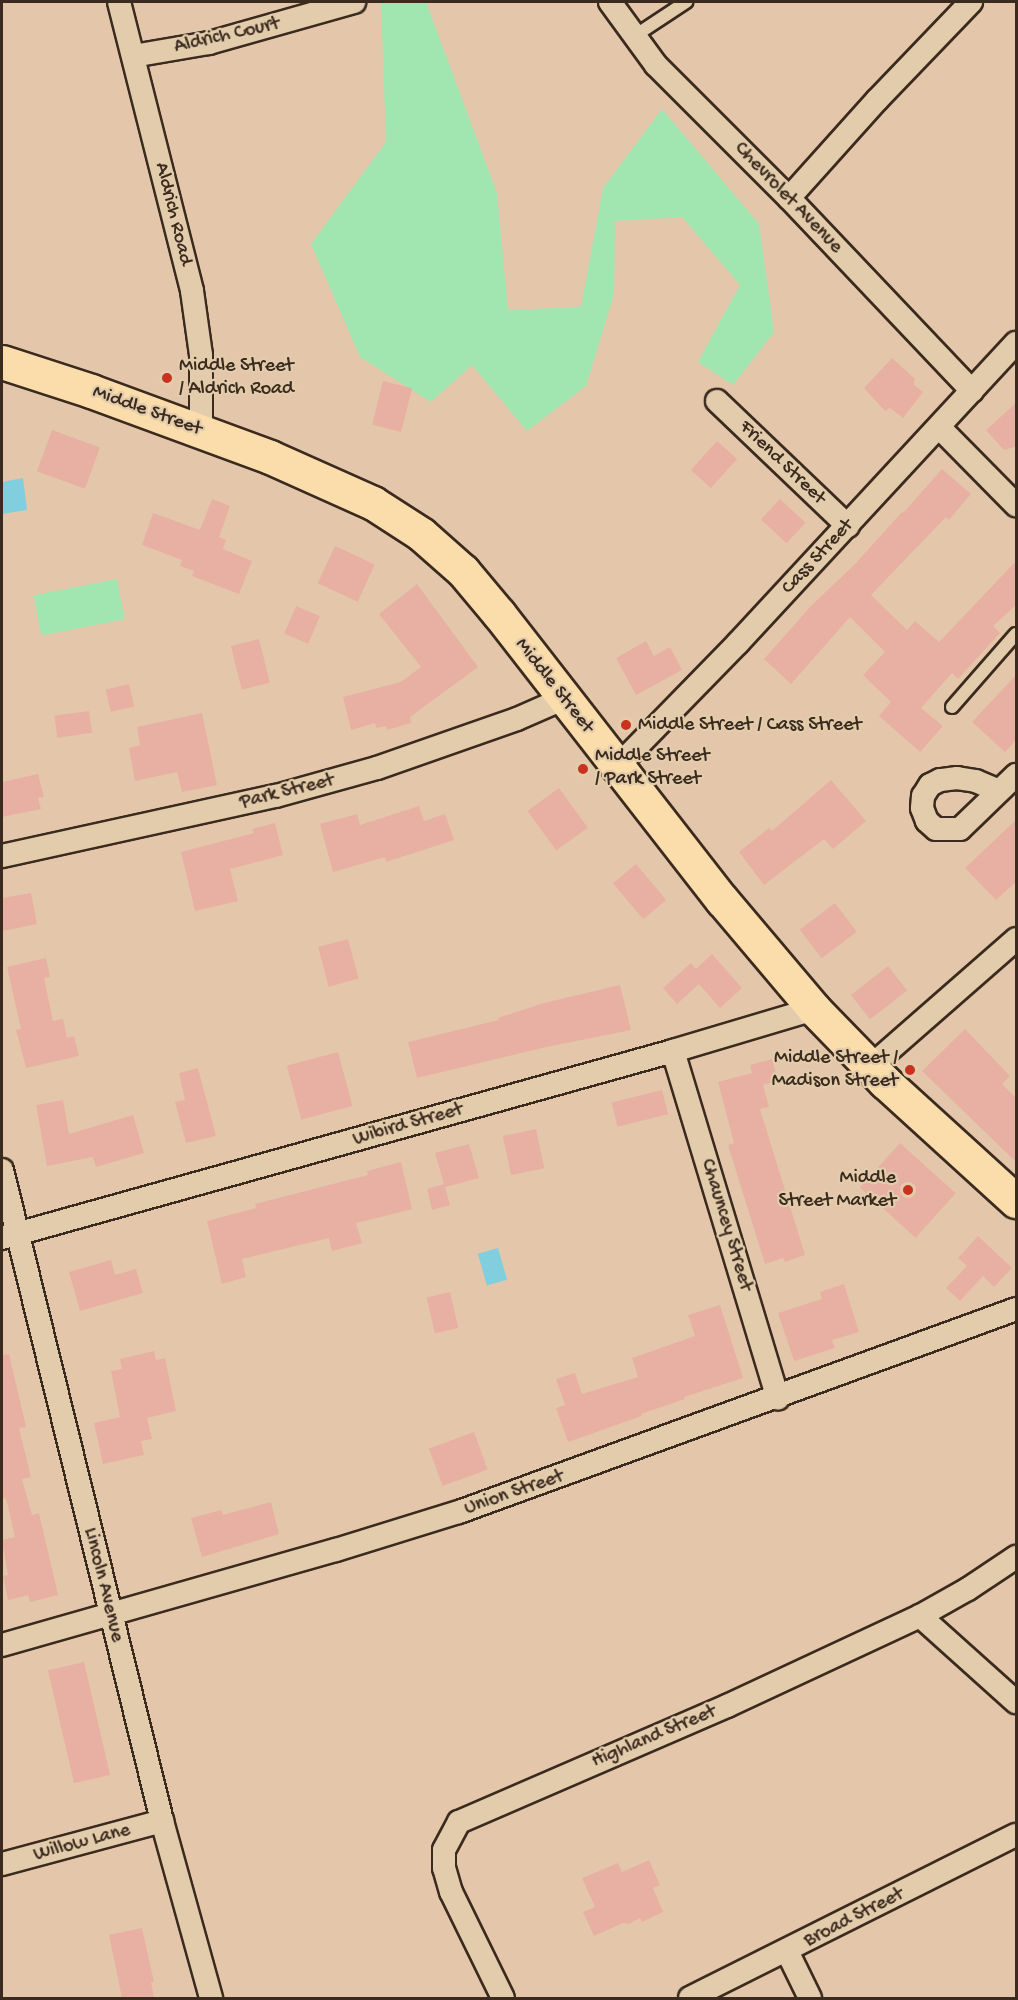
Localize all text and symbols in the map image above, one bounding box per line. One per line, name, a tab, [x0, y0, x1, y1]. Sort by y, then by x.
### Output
street label: Aldrich Court	[172, 12, 282, 60]
street label: Chevrolet Avenue	[729, 137, 847, 259]
street label: Aldrich Road	[149, 160, 197, 268]
place label: Middle Street / Aldrich Road	[179, 354, 294, 401]
marker: Middle Street / Aldrich Road	[160, 371, 174, 385]
street label: Middle Street	[89, 380, 205, 442]
street label: Friend Street	[734, 416, 830, 510]
street label: Cass Street	[777, 514, 859, 600]
street label: Middle Street	[509, 634, 599, 738]
place label: Middle Street / Cass Street	[638, 713, 861, 737]
marker: Middle Street / Cass Street	[619, 718, 633, 732]
place label: Middle Street / Park Street	[595, 745, 709, 792]
marker: Middle Street / Park Street	[576, 762, 590, 776]
street label: Park Street	[237, 769, 337, 815]
place label: Middle Street / Madison Street	[772, 1046, 898, 1093]
marker: Middle Street / Madison Street	[903, 1063, 917, 1077]
street label: Wibird Street	[350, 1098, 466, 1152]
street label: Chauncey Street	[695, 1156, 757, 1294]
place label: Middle Street Market	[778, 1166, 896, 1213]
marker: Middle Street Market	[901, 1183, 915, 1197]
street label: Union Street	[461, 1465, 567, 1521]
street label: Lincoln Avenue	[77, 1525, 129, 1645]
street label: Highland Street	[588, 1700, 720, 1774]
street label: Willow Lane	[31, 1819, 133, 1867]
street label: Broad Street	[800, 1883, 908, 1953]

